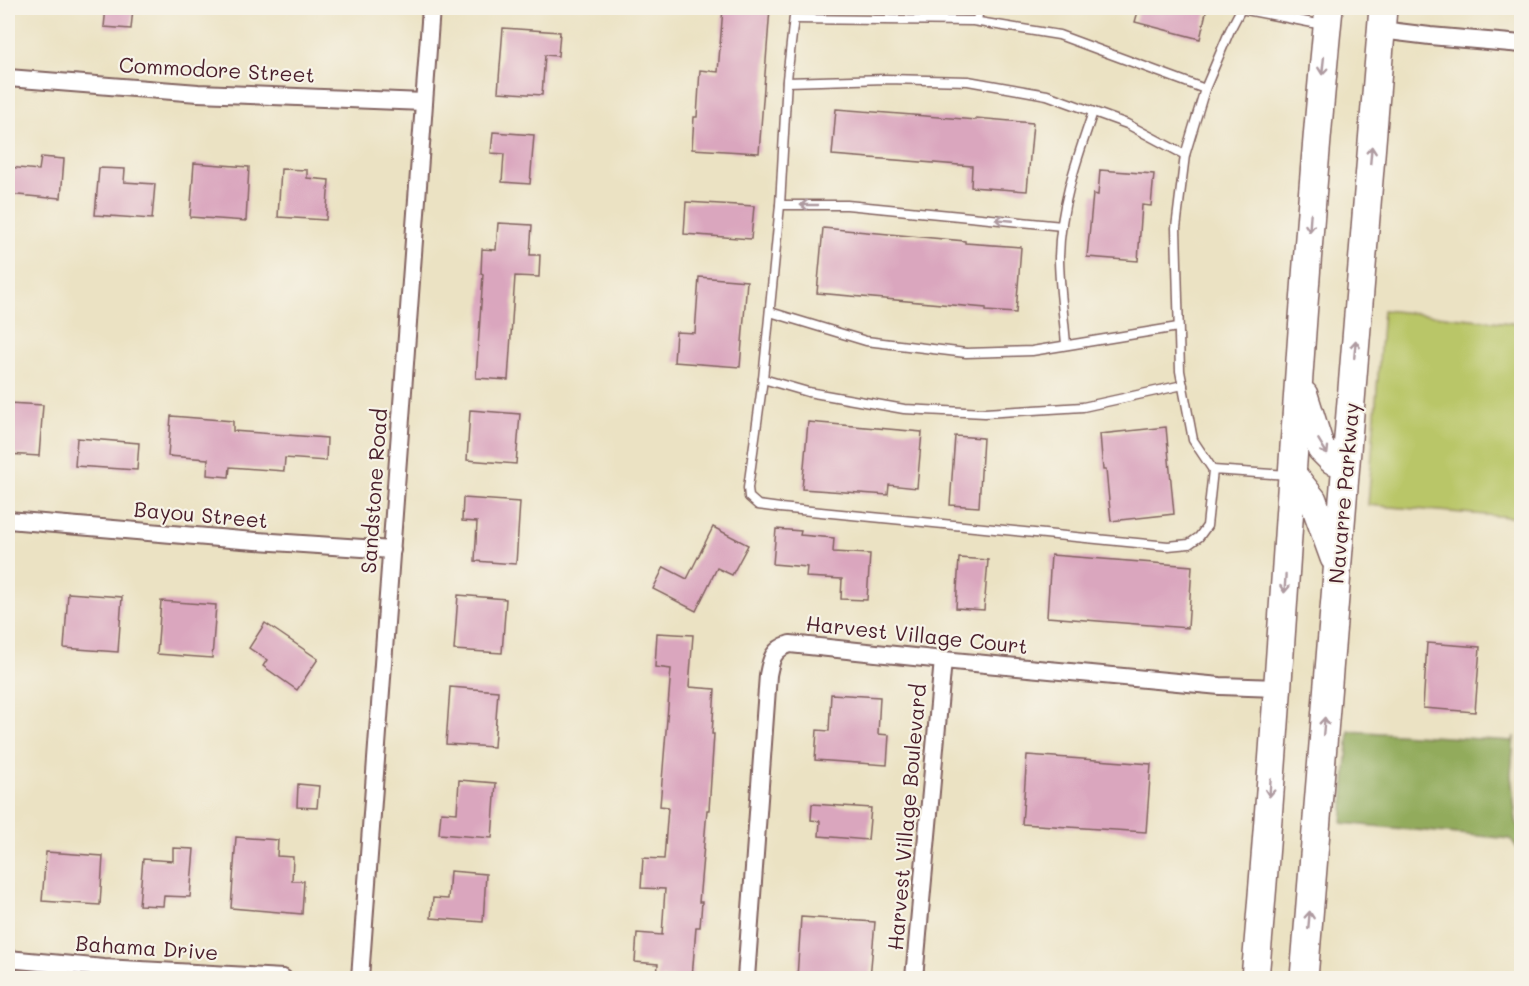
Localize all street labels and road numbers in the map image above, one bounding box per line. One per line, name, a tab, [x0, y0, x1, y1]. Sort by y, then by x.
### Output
street label: Commodore Street	[118, 50, 316, 88]
street label: Navarre Parkway	[1322, 401, 1364, 585]
street label: Sandstone Road	[354, 408, 392, 574]
street label: Bayou Street	[133, 495, 269, 533]
street label: Harvest Village Court	[805, 609, 1029, 659]
street label: Harvest Village Boulevard	[881, 683, 931, 951]
street label: Bahama Drive	[75, 929, 219, 965]

